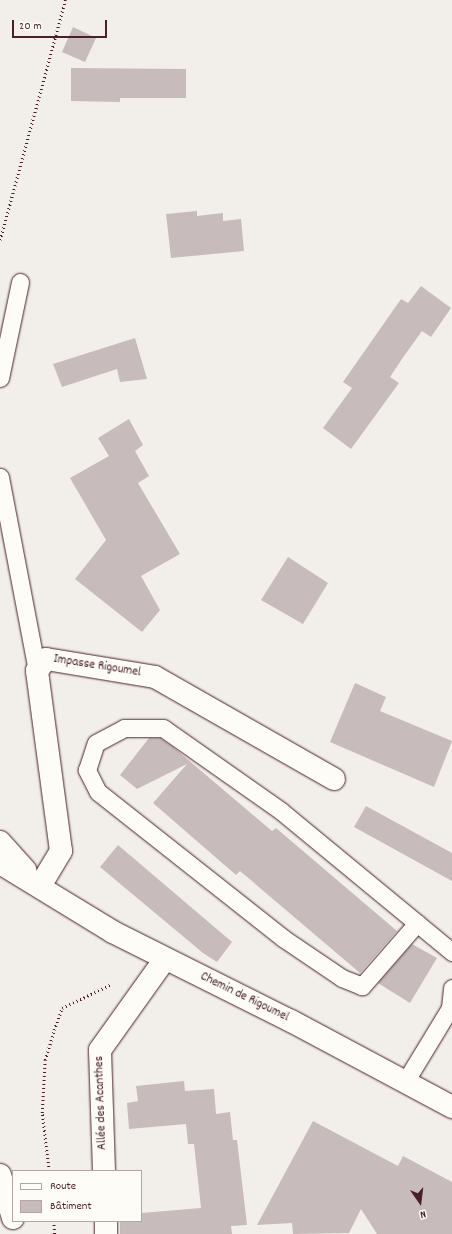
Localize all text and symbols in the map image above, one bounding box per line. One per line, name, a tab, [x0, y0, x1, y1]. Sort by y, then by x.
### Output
scale bar	[14, 12, 109, 38]
text: 20 m	[19, 18, 42, 35]
street label: Impasse Rigoumel	[52, 652, 142, 682]
street label: Chemin de Rigoumel	[197, 970, 291, 1026]
street label: Allée des Acanthes	[93, 1056, 111, 1150]
legend	[12, 1170, 142, 1222]
text: Route	[50, 1178, 76, 1195]
north arrow	[400, 1182, 440, 1222]
text: Bâtiment	[50, 1198, 92, 1215]
text: N	[418, 1205, 427, 1222]

